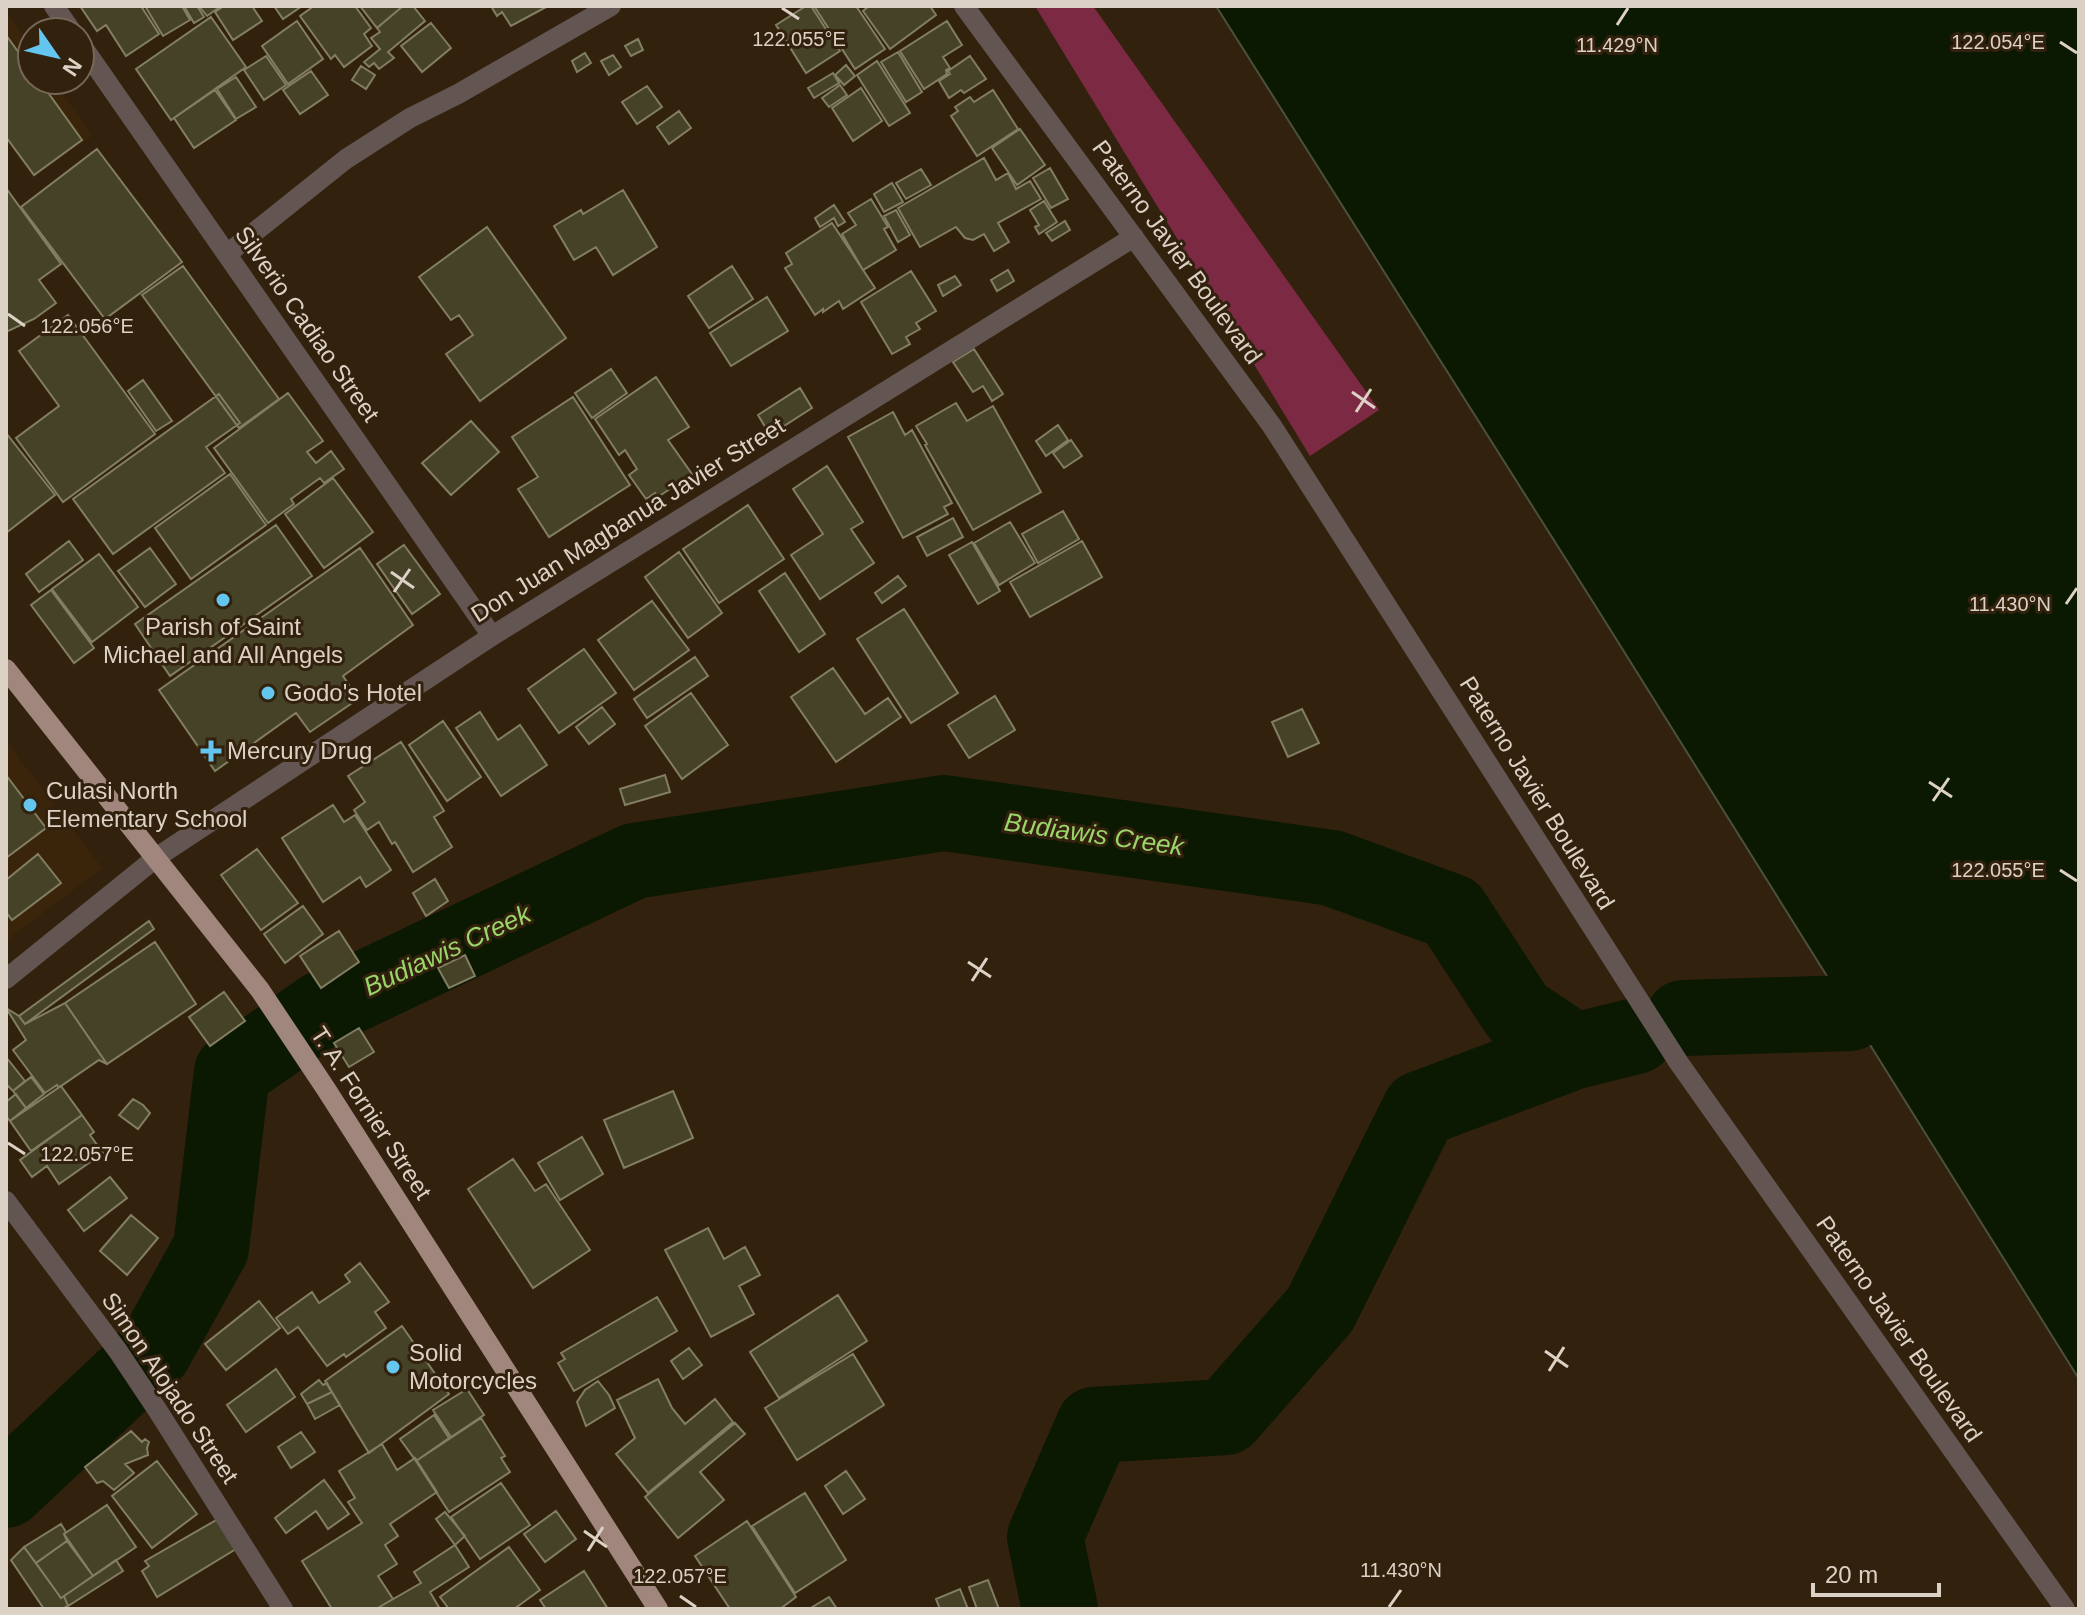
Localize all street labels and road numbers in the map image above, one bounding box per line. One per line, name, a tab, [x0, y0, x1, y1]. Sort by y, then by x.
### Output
street label: Paterno Javier Boulevard	[1087, 135, 1268, 369]
street label: Silverio Cadiao Street	[230, 221, 385, 427]
street label: Don Juan Magbanua Javier Street	[466, 411, 790, 628]
street label: Paterno Javier Boulevard	[1455, 671, 1620, 914]
street label: T. A. Fornier Street	[306, 1021, 437, 1204]
street label: Paterno Javier Boulevard	[1811, 1211, 1988, 1447]
street label: Simon Alojado Street	[97, 1287, 244, 1488]

